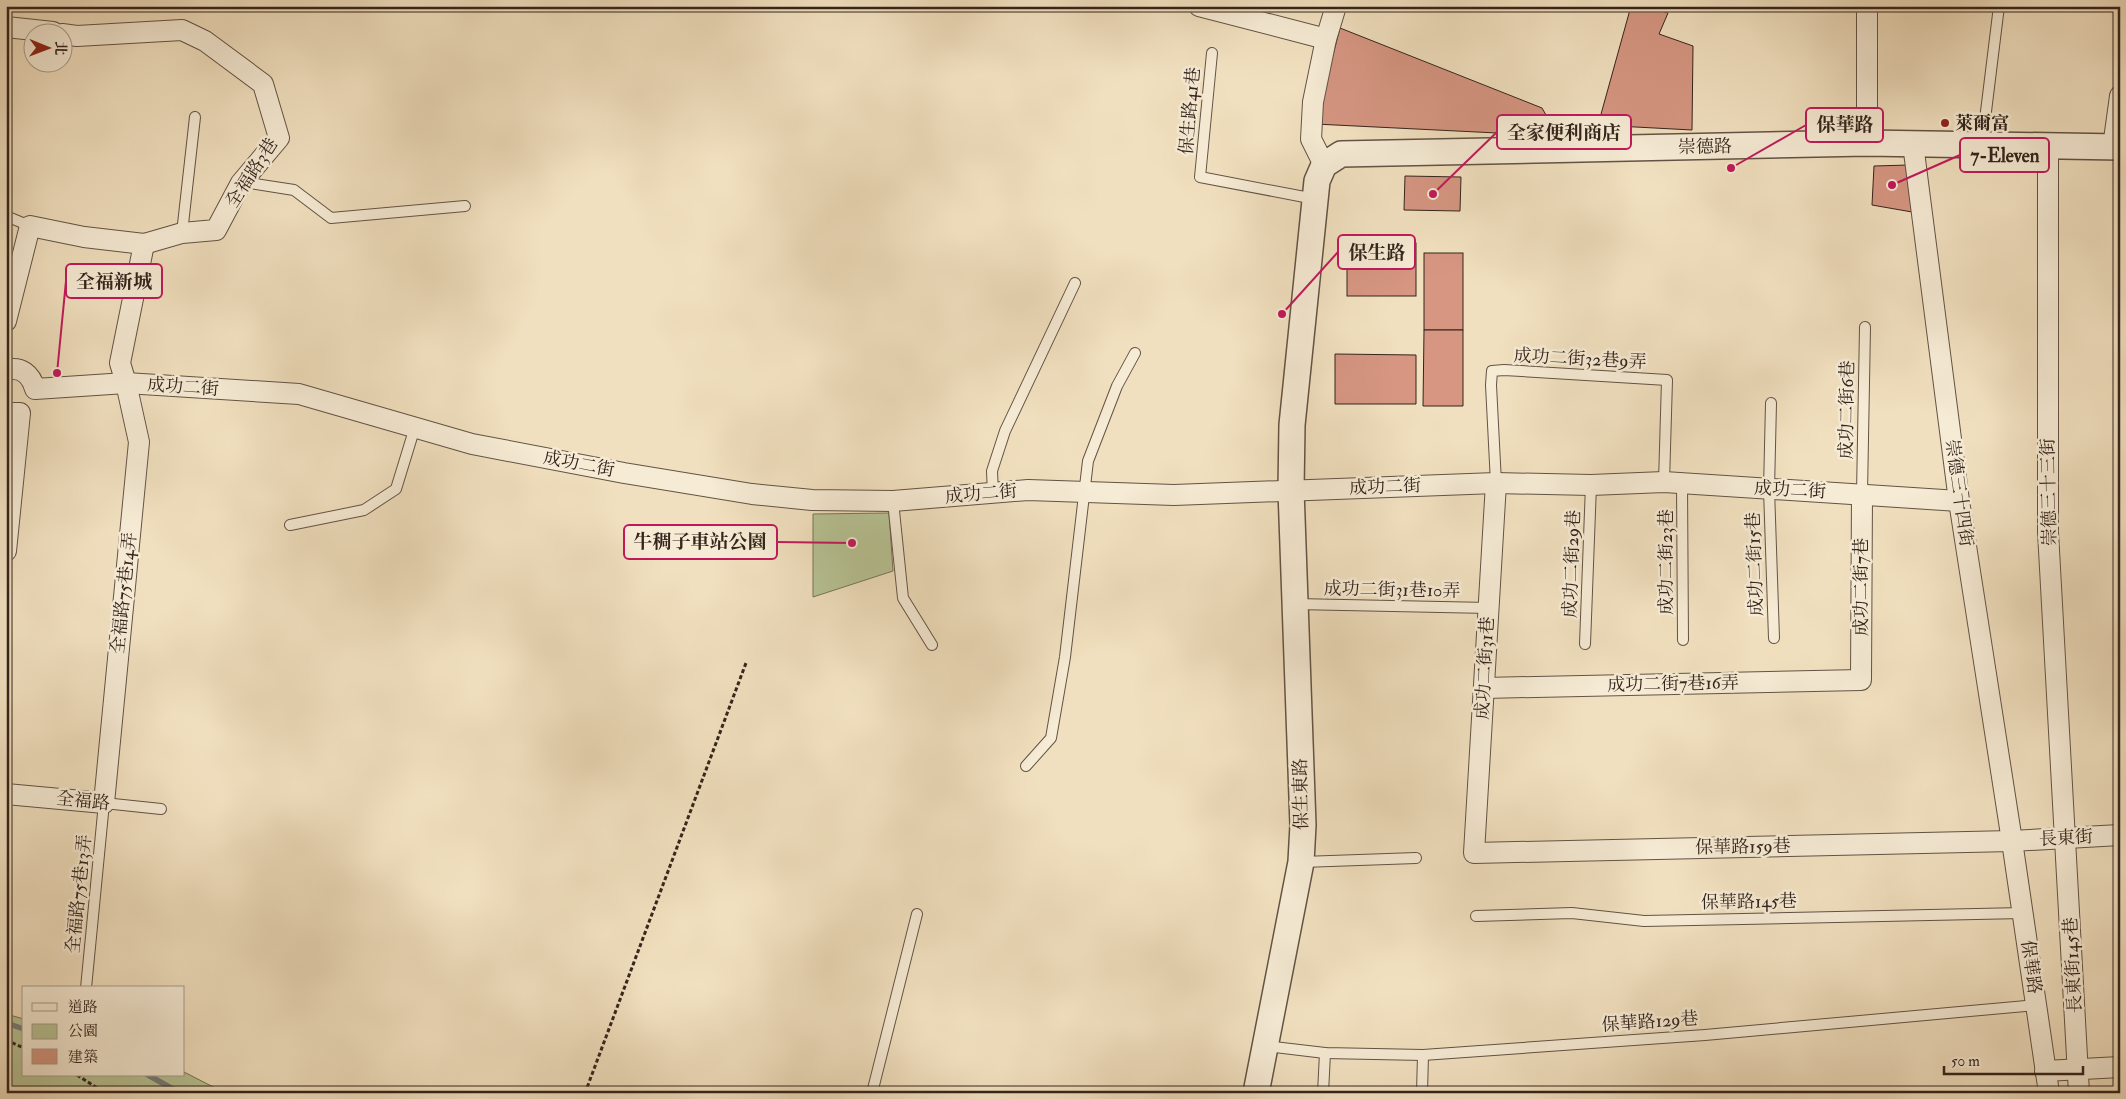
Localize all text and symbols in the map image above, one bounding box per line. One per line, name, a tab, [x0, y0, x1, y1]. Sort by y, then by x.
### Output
north arrow	[22, 22, 72, 72]
text: 北	[52, 41, 69, 55]
street label: 保生路41巷	[1175, 66, 1205, 156]
callout: 保華路	[1806, 108, 1883, 142]
place label: 萊爾富	[1955, 112, 2009, 135]
text: 保華路	[1816, 113, 1874, 137]
callout: 全家便利商店	[1497, 115, 1631, 149]
marker: 萊爾富	[1939, 117, 1951, 129]
text: 全家便利商店	[1507, 121, 1621, 145]
street label: 全福路3巷	[221, 134, 283, 212]
street label: 崇德路	[1678, 135, 1732, 159]
callout: 7-Eleven	[1960, 138, 2049, 172]
text: 7-Eleven	[1971, 144, 2040, 168]
callout: 保生路	[1338, 235, 1415, 269]
text: 保生路	[1348, 241, 1406, 265]
callout: 全福新城	[66, 264, 162, 298]
text: 全福新城	[76, 270, 152, 294]
street label: 成功二街32巷9弄	[1513, 344, 1647, 374]
street label: 成功二街6巷	[1835, 360, 1859, 460]
street label: 成功二街	[146, 373, 220, 401]
street label: 崇德三十四街	[1940, 438, 1978, 548]
street label: 崇德三十三街	[2037, 438, 2061, 546]
street label: 成功二街	[541, 446, 617, 482]
street label: 成功二街	[1349, 474, 1421, 500]
street label: 成功二街	[1753, 477, 1827, 503]
street label: 成功二街	[944, 479, 1018, 509]
street label: 成功二街29巷	[1559, 509, 1585, 619]
street label: 成功二街23巷	[1655, 509, 1678, 615]
street label: 成功二街15巷	[1742, 511, 1768, 617]
callout: 牛稠子車站公園	[624, 525, 777, 559]
text: 牛稠子車站公園	[633, 530, 767, 554]
street label: 全福路75巷14弄	[106, 531, 142, 655]
street label: 成功二街7巷	[1850, 538, 1873, 636]
street label: 成功二街31巷10弄	[1323, 577, 1461, 603]
street label: 成功二街31巷	[1471, 616, 1499, 720]
street label: 成功二街7巷16弄	[1607, 671, 1739, 697]
street label: 保生東路	[1289, 758, 1313, 830]
street label: 全福路	[55, 787, 111, 815]
street label: 長東街	[2038, 825, 2094, 851]
street label: 全福路75巷13弄	[61, 833, 97, 955]
street label: 保華路159巷	[1695, 835, 1791, 859]
street label: 保華路145巷	[1701, 890, 1797, 914]
street label: 長東街145巷	[2059, 916, 2087, 1014]
street label: 保華路	[2016, 939, 2046, 995]
legend	[22, 986, 185, 1076]
text: 道路	[68, 998, 98, 1017]
street label: 保華路129巷	[1601, 1007, 1699, 1037]
text: 公園	[68, 1022, 98, 1041]
scale bar	[1944, 1044, 2082, 1076]
text: 建築	[68, 1048, 98, 1067]
text: 50 m	[1951, 1052, 1980, 1071]

